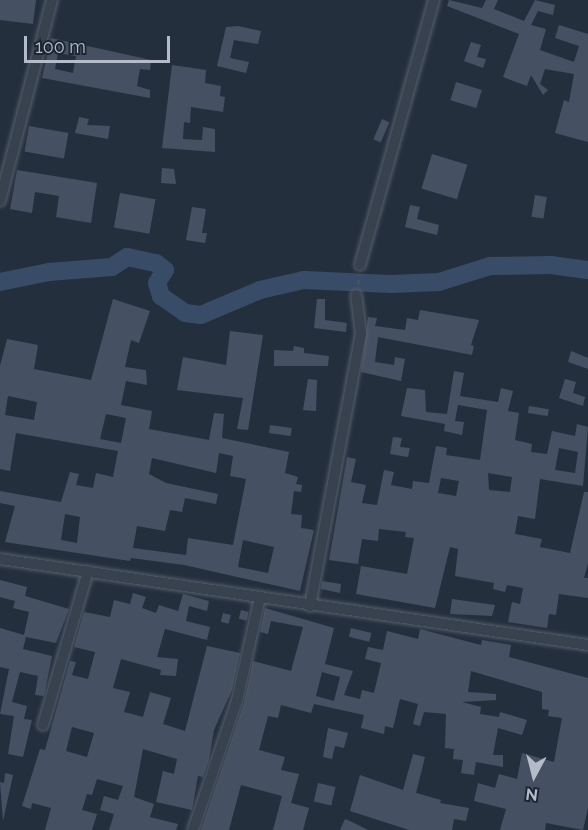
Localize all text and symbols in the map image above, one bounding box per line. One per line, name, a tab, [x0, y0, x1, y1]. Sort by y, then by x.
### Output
scale bar	[27, 24, 172, 62]
text: 100 m	[35, 36, 86, 57]
north arrow	[504, 746, 564, 806]
text: N	[525, 784, 539, 805]

